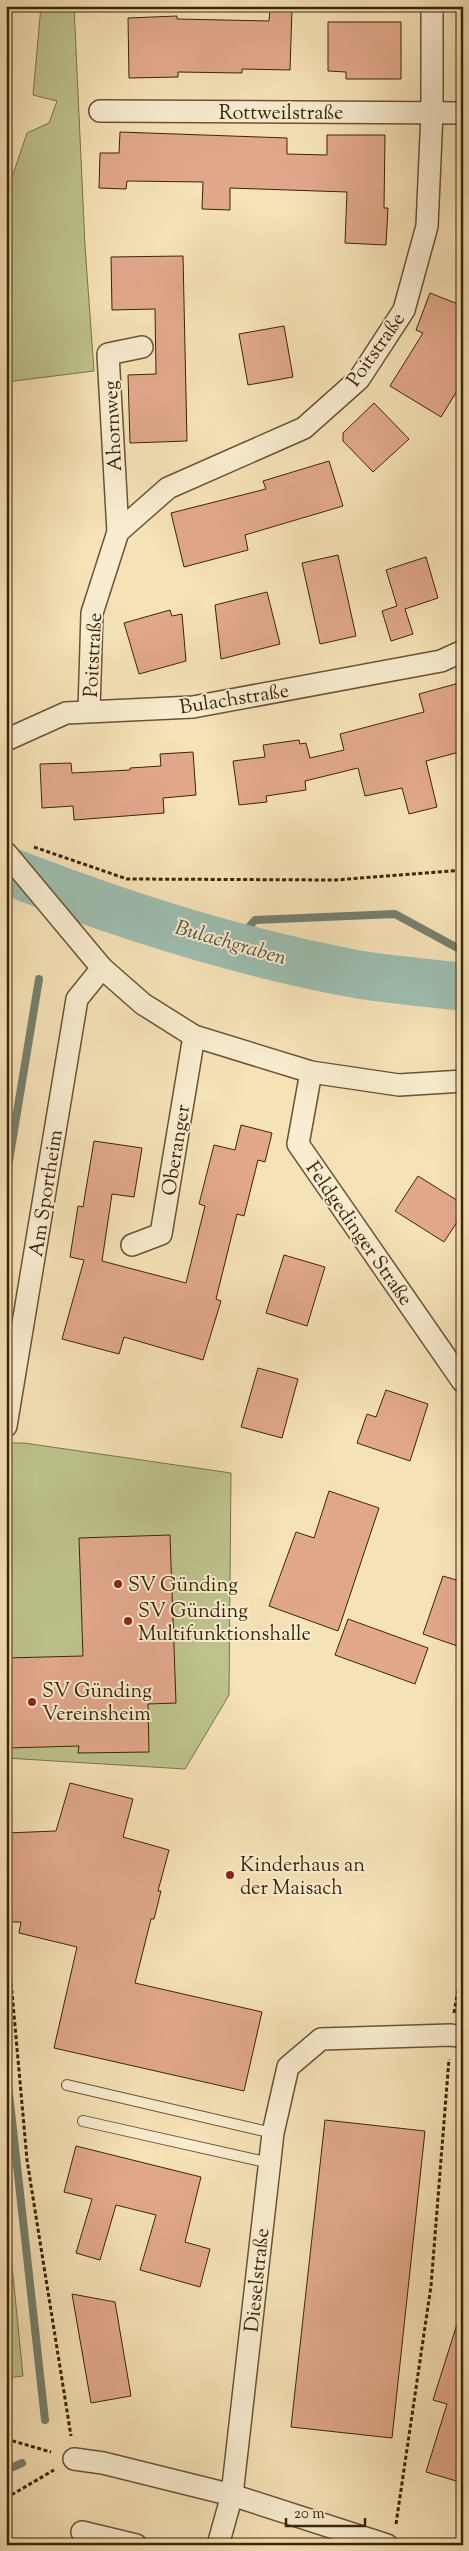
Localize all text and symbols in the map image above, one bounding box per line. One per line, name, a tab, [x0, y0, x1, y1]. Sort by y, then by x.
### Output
street label: Rottweilstraße	[219, 100, 343, 129]
street label: Poitstraße	[341, 307, 413, 394]
street label: Ahornweg	[98, 379, 131, 472]
street label: Poitstraße	[78, 612, 111, 698]
street label: Bulachstraße	[177, 677, 291, 723]
water label: Bulachgraben	[171, 914, 290, 974]
street label: Oberanger	[156, 1102, 199, 1198]
street label: Am Sportheim	[23, 1127, 72, 1259]
street label: Feldgedinger Straße	[297, 1156, 419, 1312]
place label: SV Günding	[128, 1572, 238, 1601]
marker: SV Günding	[112, 1578, 124, 1590]
place label: SV Günding Multifunktionshalle	[138, 1598, 311, 1650]
marker: SV Günding Multifunktionshalle	[122, 1615, 134, 1627]
place label: SV Günding Vereinsheim	[42, 1678, 152, 1730]
marker: SV Günding Vereinsheim	[26, 1696, 38, 1708]
place label: Kinderhaus an der Maisach	[240, 1852, 365, 1904]
marker: Kinderhaus an der Maisach	[224, 1869, 236, 1881]
street label: Dieselstraße	[239, 2227, 278, 2334]
scale bar	[286, 2496, 365, 2528]
text: 20 m	[294, 2504, 325, 2525]

